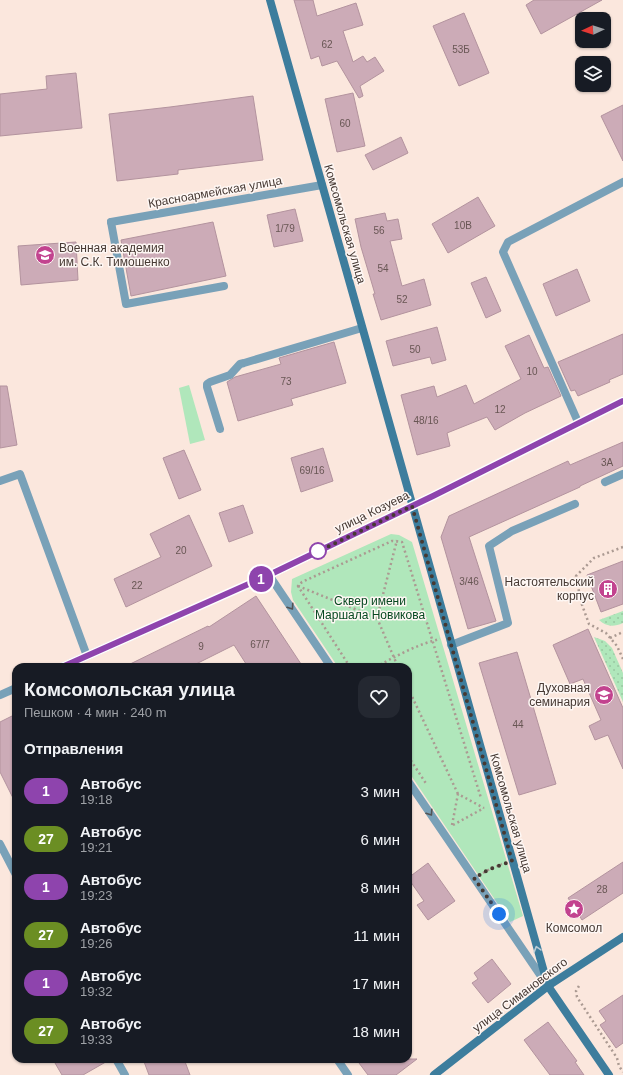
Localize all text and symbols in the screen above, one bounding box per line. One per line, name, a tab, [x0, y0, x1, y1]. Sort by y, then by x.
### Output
north arrow	[575, 12, 611, 48]
map controls	[575, 12, 611, 92]
house number: 62	[321, 39, 333, 50]
house number: 53Б	[452, 44, 470, 55]
button: layers	[575, 56, 611, 92]
house number: 60	[339, 118, 351, 129]
street label: Комсомольская улица	[321, 163, 369, 286]
street label: Красноармейская улица	[147, 173, 283, 211]
house number: 10В	[454, 220, 472, 231]
house number: 1/79	[275, 223, 295, 234]
house number: 56	[373, 225, 385, 236]
place label: Военная академия им. С.К. Тимошенко	[59, 241, 170, 269]
school or university icon: Военная академия им. С.К. Тимошенко	[34, 244, 56, 266]
house number: 54	[377, 263, 389, 274]
house number: 52	[396, 294, 408, 305]
house number: 50	[409, 344, 421, 355]
house number: 10	[526, 366, 538, 377]
house number: 73	[280, 376, 292, 387]
house number: 12	[494, 404, 506, 415]
house number: 48/16	[413, 415, 439, 426]
house number: 3А	[601, 457, 613, 468]
house number: 69/16	[299, 465, 325, 476]
street label: улица Козуева	[333, 488, 412, 536]
unlabelled marker	[309, 542, 327, 560]
house number: 20	[175, 545, 187, 556]
line badge: 1	[248, 566, 274, 592]
text: 1	[257, 571, 265, 587]
place label: Настоятельский корпус	[505, 575, 594, 603]
house number: 3/46	[459, 576, 479, 587]
building icon: Настоятельский корпус	[597, 578, 619, 600]
house number: 22	[131, 580, 143, 591]
park label: Сквер имени Маршала Новикова	[315, 594, 425, 622]
one-way arrow	[286, 603, 294, 610]
house number: 67/7	[250, 639, 270, 650]
house number: 9	[198, 641, 204, 652]
button: heart	[358, 676, 400, 718]
text: Комсомольская улица	[24, 679, 235, 700]
place label: Духовная семинария	[529, 681, 590, 709]
school or university icon: Духовная семинария	[593, 684, 615, 706]
text: Пешком · 4 мин · 240 m	[24, 705, 166, 720]
house number: 44	[512, 719, 524, 730]
text: Отправления	[24, 740, 123, 757]
street label: Комсомольская улица	[487, 752, 535, 875]
text: Автобус	[80, 775, 142, 792]
text: 1	[42, 783, 50, 799]
text: 3 мин	[361, 783, 400, 800]
text: 19:18	[80, 792, 113, 807]
one-way arrow	[425, 809, 433, 816]
text: Автобус	[80, 823, 142, 840]
text: 27	[38, 831, 54, 847]
text: 6 мин	[361, 831, 400, 848]
text: 19:21	[80, 840, 113, 855]
text: Автобус	[80, 871, 142, 888]
text: 1	[42, 879, 50, 895]
text: 8 мин	[361, 879, 400, 896]
house number: 28	[596, 884, 608, 895]
text: 19:23	[80, 888, 113, 903]
place icon: Комсомол	[563, 898, 585, 920]
your location	[489, 904, 509, 924]
text: Автобус	[80, 919, 142, 936]
place label: Комсомол	[546, 921, 602, 935]
text: 27	[38, 927, 54, 943]
text: 11 мин	[353, 927, 400, 944]
text: 19:26	[80, 936, 113, 951]
one-way arrow	[533, 946, 542, 953]
street label: улица Симановского	[470, 955, 570, 1035]
text: Автобус	[80, 967, 142, 984]
text: 1	[42, 975, 50, 991]
text: 17 мин	[352, 975, 400, 992]
text: 19:32	[80, 984, 113, 999]
text: Автобус	[80, 1015, 142, 1032]
text: 27	[38, 1023, 54, 1039]
text: 18 мин	[352, 1023, 400, 1040]
text: 19:33	[80, 1032, 113, 1047]

